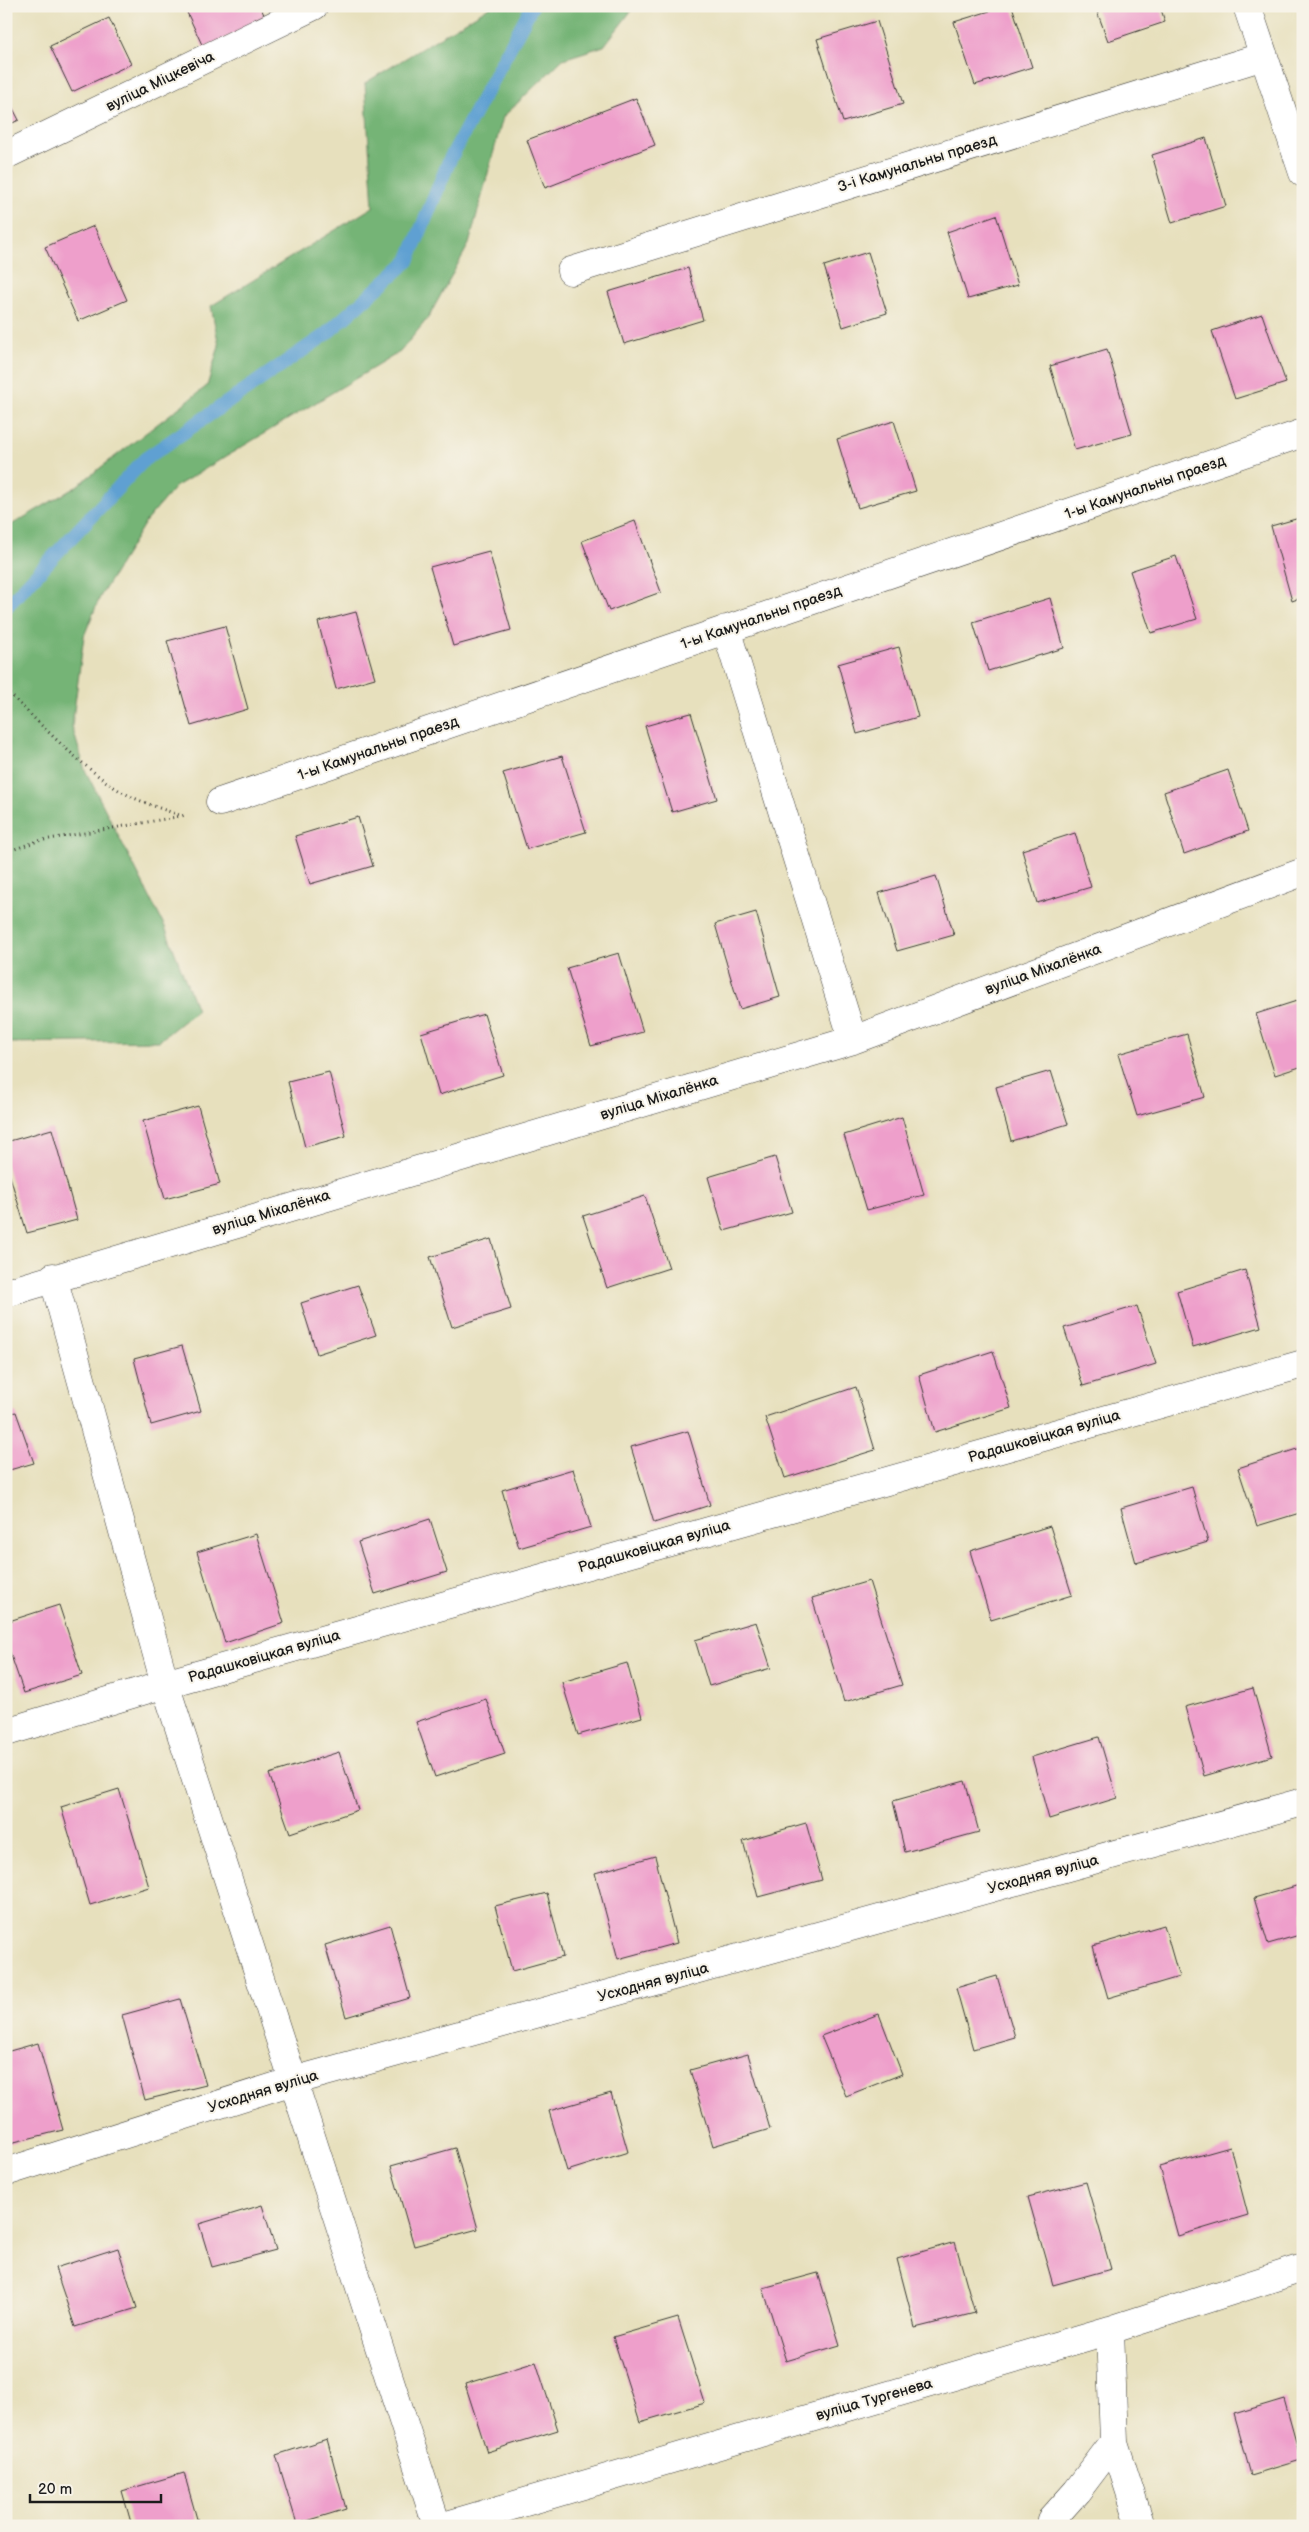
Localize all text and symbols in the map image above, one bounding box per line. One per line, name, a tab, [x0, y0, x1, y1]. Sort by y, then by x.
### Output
street label: вуліца Міцкевіча	[103, 47, 218, 116]
street label: 3-і Камунальны праезд	[835, 130, 999, 197]
street label: 1-ы Камунальны праезд	[1062, 451, 1228, 524]
street label: 1-ы Камунальны праезд	[678, 581, 844, 654]
street label: 1-ы Камунальны праезд	[295, 712, 461, 785]
street label: вуліца Міхалёнка	[982, 940, 1104, 999]
street label: вуліца Міхалёнка	[598, 1070, 721, 1124]
street label: вуліца Міхалёнка	[210, 1185, 333, 1239]
street label: Радашковіцкая вуліца	[966, 1406, 1123, 1467]
street label: Радашковіцкая вуліца	[576, 1516, 733, 1577]
street label: Радашковіцкая вуліца	[186, 1626, 343, 1687]
street label: Усходняя вуліца	[986, 1850, 1101, 1898]
street label: Усходняя вуліца	[596, 1958, 711, 2006]
street label: Усходняя вуліца	[206, 2066, 321, 2117]
street label: вуліца Тургенева	[814, 2374, 935, 2425]
scale bar	[30, 2472, 161, 2504]
text: 20 m	[38, 2480, 72, 2499]

